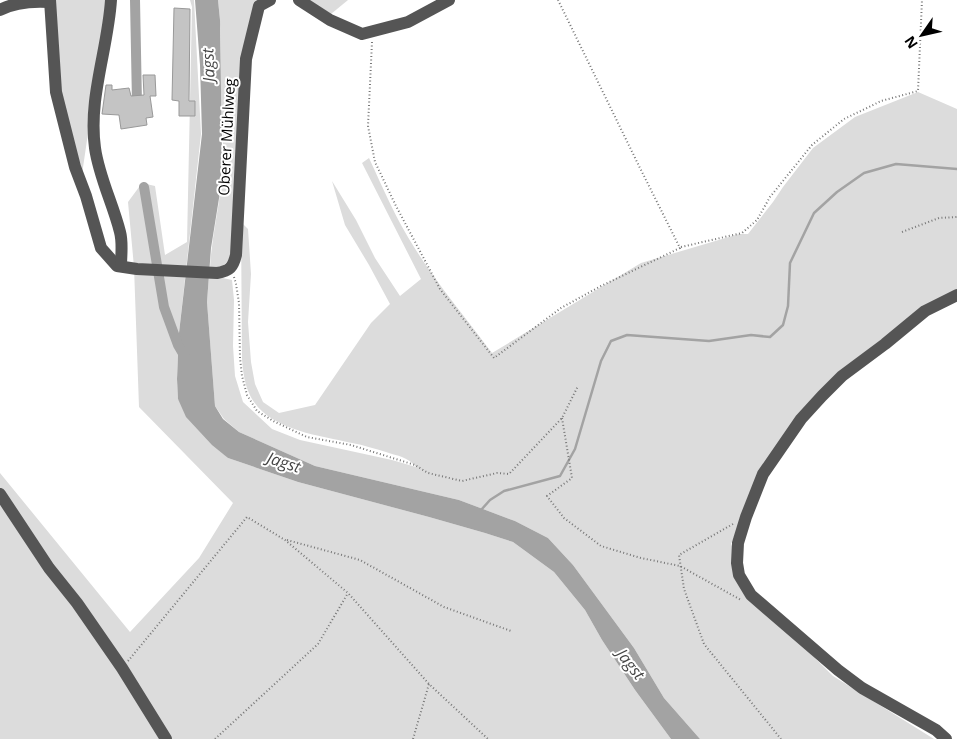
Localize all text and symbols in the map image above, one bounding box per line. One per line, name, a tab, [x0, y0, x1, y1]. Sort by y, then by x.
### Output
north arrow	[897, 10, 947, 60]
text: N	[900, 33, 922, 53]
water label: Jagst	[196, 47, 220, 85]
street label: Oberer Mühlweg	[213, 78, 239, 196]
water label: Jagst	[262, 445, 304, 478]
water label: Jagst	[610, 642, 651, 685]

